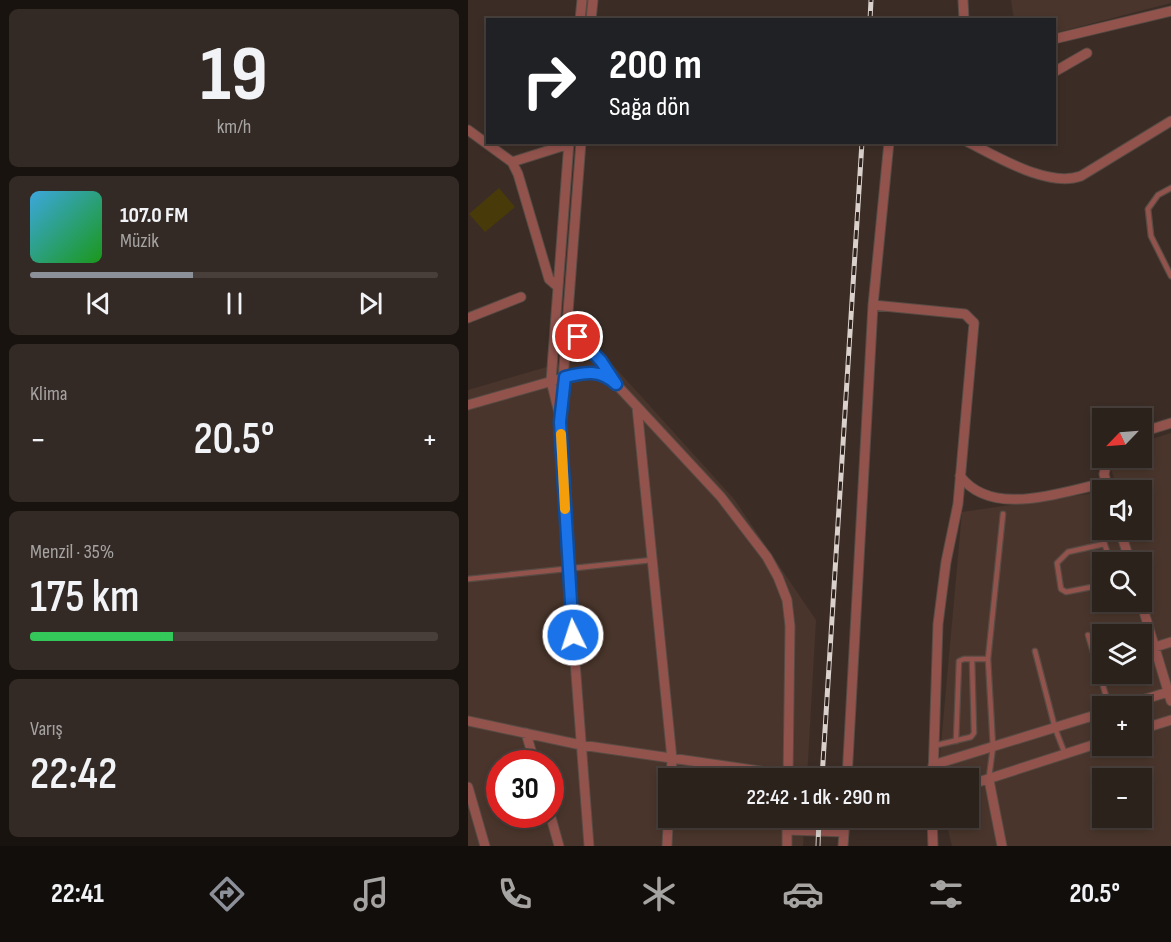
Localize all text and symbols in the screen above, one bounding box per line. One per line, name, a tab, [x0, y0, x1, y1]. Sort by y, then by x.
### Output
text: 19	[200, 29, 268, 122]
text: 200 m	[609, 40, 702, 91]
icon: right	[510, 42, 588, 120]
text: Sağa dön	[609, 91, 690, 123]
text: km/h	[217, 115, 251, 139]
text: 107.0 FM	[120, 202, 188, 229]
text: Müzik	[120, 229, 159, 253]
icon: previous	[82, 287, 115, 320]
icon: pause	[218, 287, 251, 320]
icon: next	[354, 287, 387, 320]
pin	[552, 311, 603, 362]
icon: arrive	[561, 320, 594, 353]
text: Klima	[30, 382, 68, 406]
north arrow	[1092, 408, 1152, 468]
map controls	[1092, 408, 1152, 828]
text: 20.5°	[193, 412, 275, 467]
text: −	[30, 420, 46, 460]
text: +	[422, 420, 438, 460]
button: sound	[1092, 480, 1152, 540]
text: Menzil · 35%	[30, 540, 114, 564]
button: search	[1092, 552, 1152, 612]
text: 175 km	[30, 570, 139, 625]
position arrow	[541, 603, 605, 667]
button: layers	[1092, 624, 1152, 684]
button: +	[1092, 696, 1152, 756]
text: Varış	[30, 717, 63, 741]
text: 22:42	[30, 747, 117, 802]
speed limit sign: 30	[486, 750, 564, 828]
button: −	[1092, 768, 1152, 828]
text: 22:42 · 1 dk · 290 m	[747, 784, 890, 811]
icon: directions	[206, 873, 248, 915]
icon: music	[350, 873, 392, 915]
icon: phone	[494, 873, 536, 915]
icon: climate	[638, 873, 680, 915]
icon: car	[782, 873, 824, 915]
icon: filters	[925, 873, 967, 915]
text: 22:41	[51, 878, 104, 910]
text: 20.5°	[1069, 878, 1120, 910]

